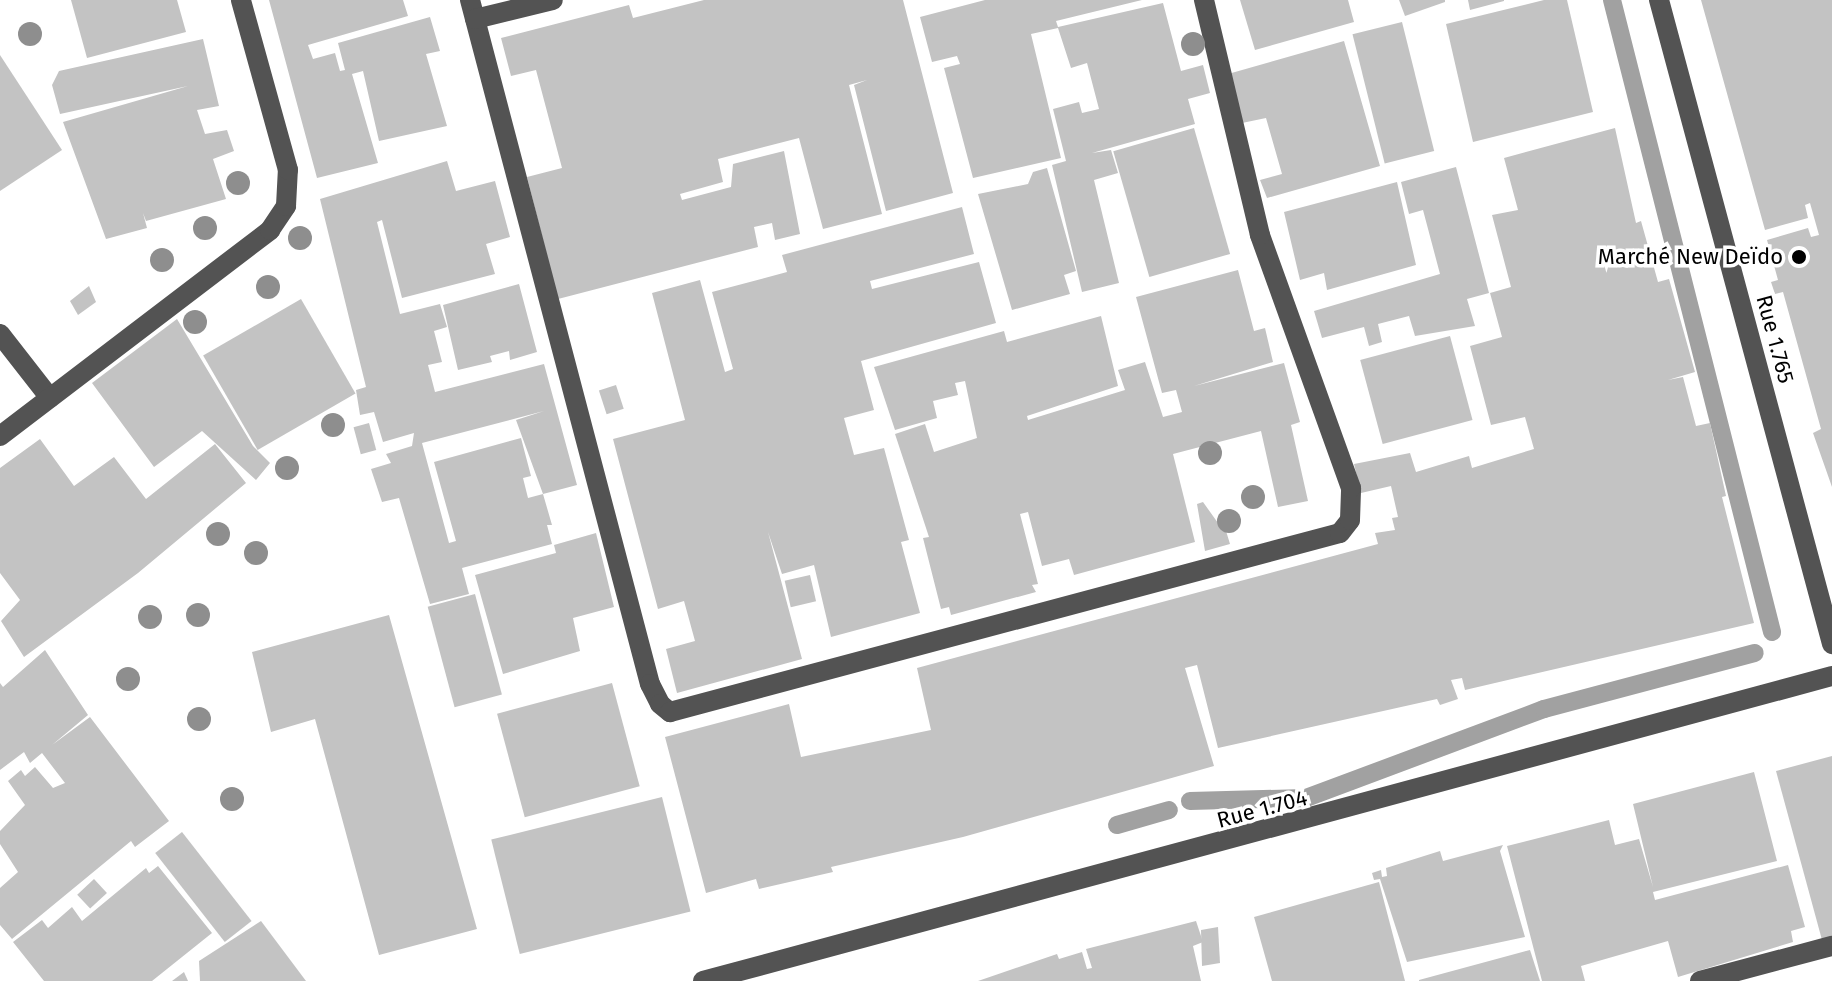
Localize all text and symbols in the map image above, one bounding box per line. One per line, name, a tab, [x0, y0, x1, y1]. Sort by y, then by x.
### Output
place label: Marché New Deïdo	[1598, 244, 1783, 270]
marker: Marché New Deïdo	[1790, 248, 1808, 266]
street label: Rue 1.765	[1751, 292, 1799, 386]
street label: Rue 1.704	[1214, 784, 1310, 834]

